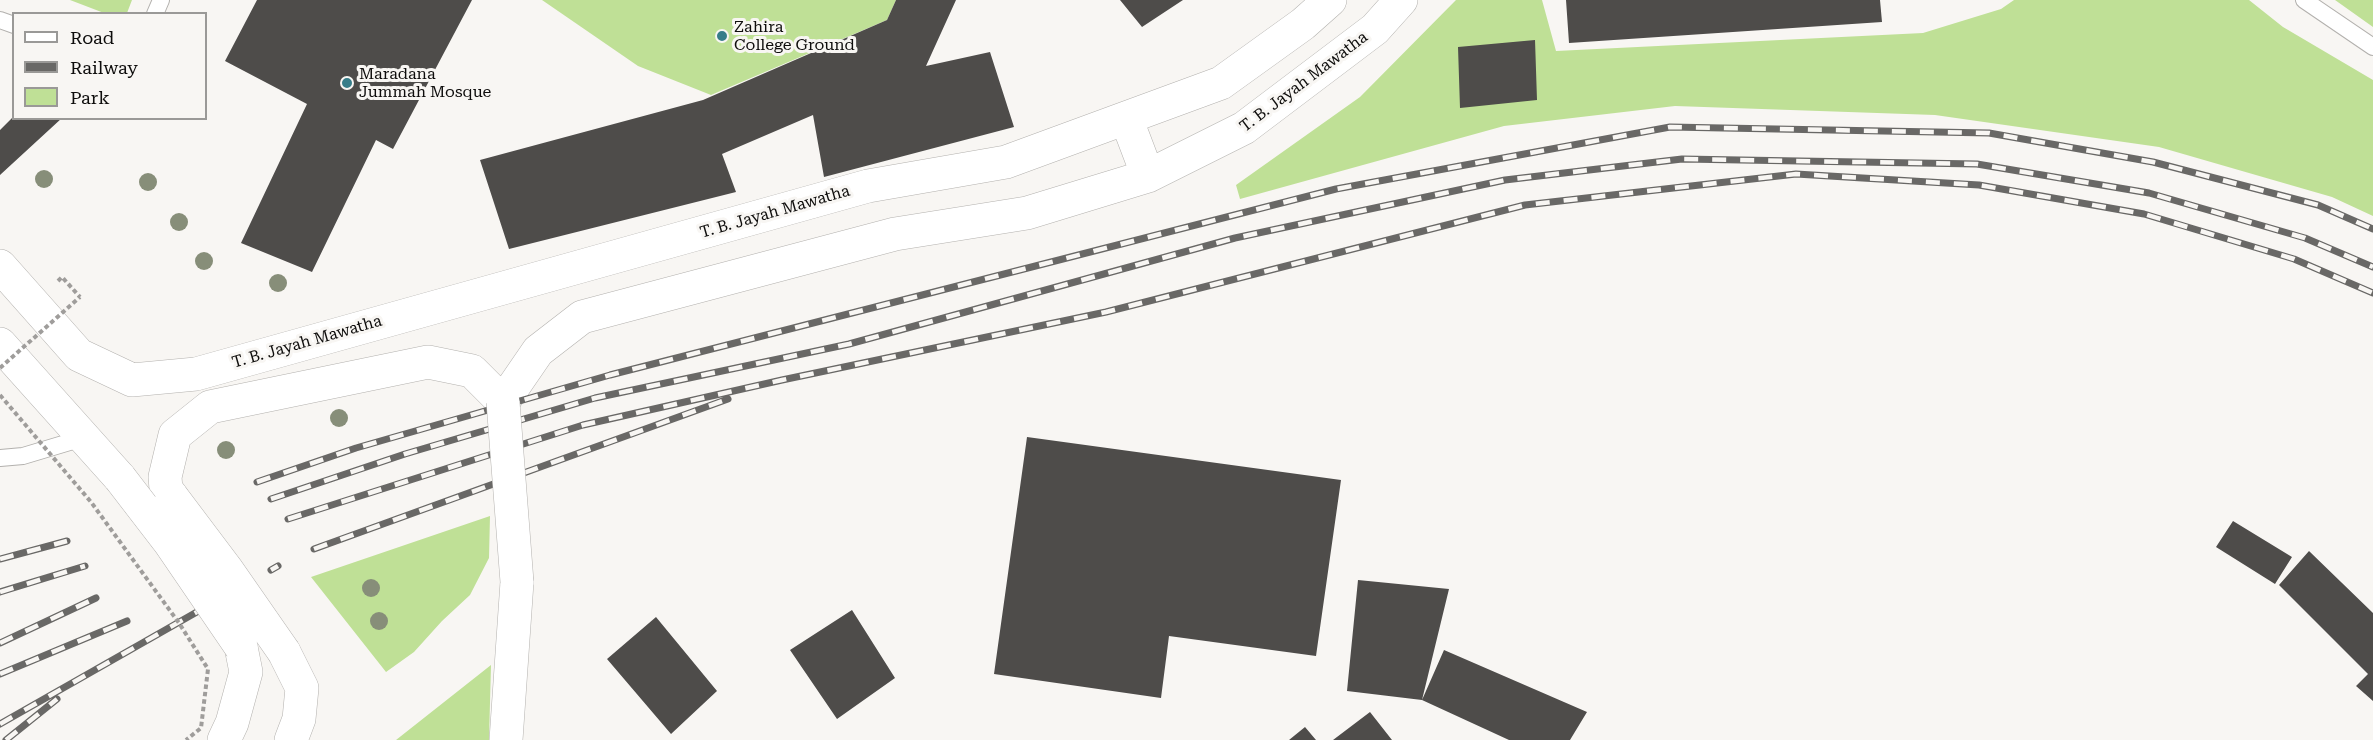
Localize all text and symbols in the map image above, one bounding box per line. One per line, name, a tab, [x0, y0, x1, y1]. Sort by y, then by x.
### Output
legend	[12, 12, 207, 120]
place label: Zahira College Ground	[734, 17, 855, 55]
text: Road	[70, 27, 114, 48]
street label: T. B. Jayah Mawatha	[1236, 28, 1372, 136]
marker: Zahira College Ground	[715, 29, 729, 43]
text: Railway	[70, 57, 138, 78]
place label: Maradana Jummah Mosque	[359, 64, 491, 102]
marker: Maradana Jummah Mosque	[340, 76, 354, 90]
text: Park	[70, 87, 110, 108]
street label: T. B. Jayah Mawatha	[698, 181, 852, 243]
street label: T. B. Jayah Mawatha	[230, 311, 384, 373]

